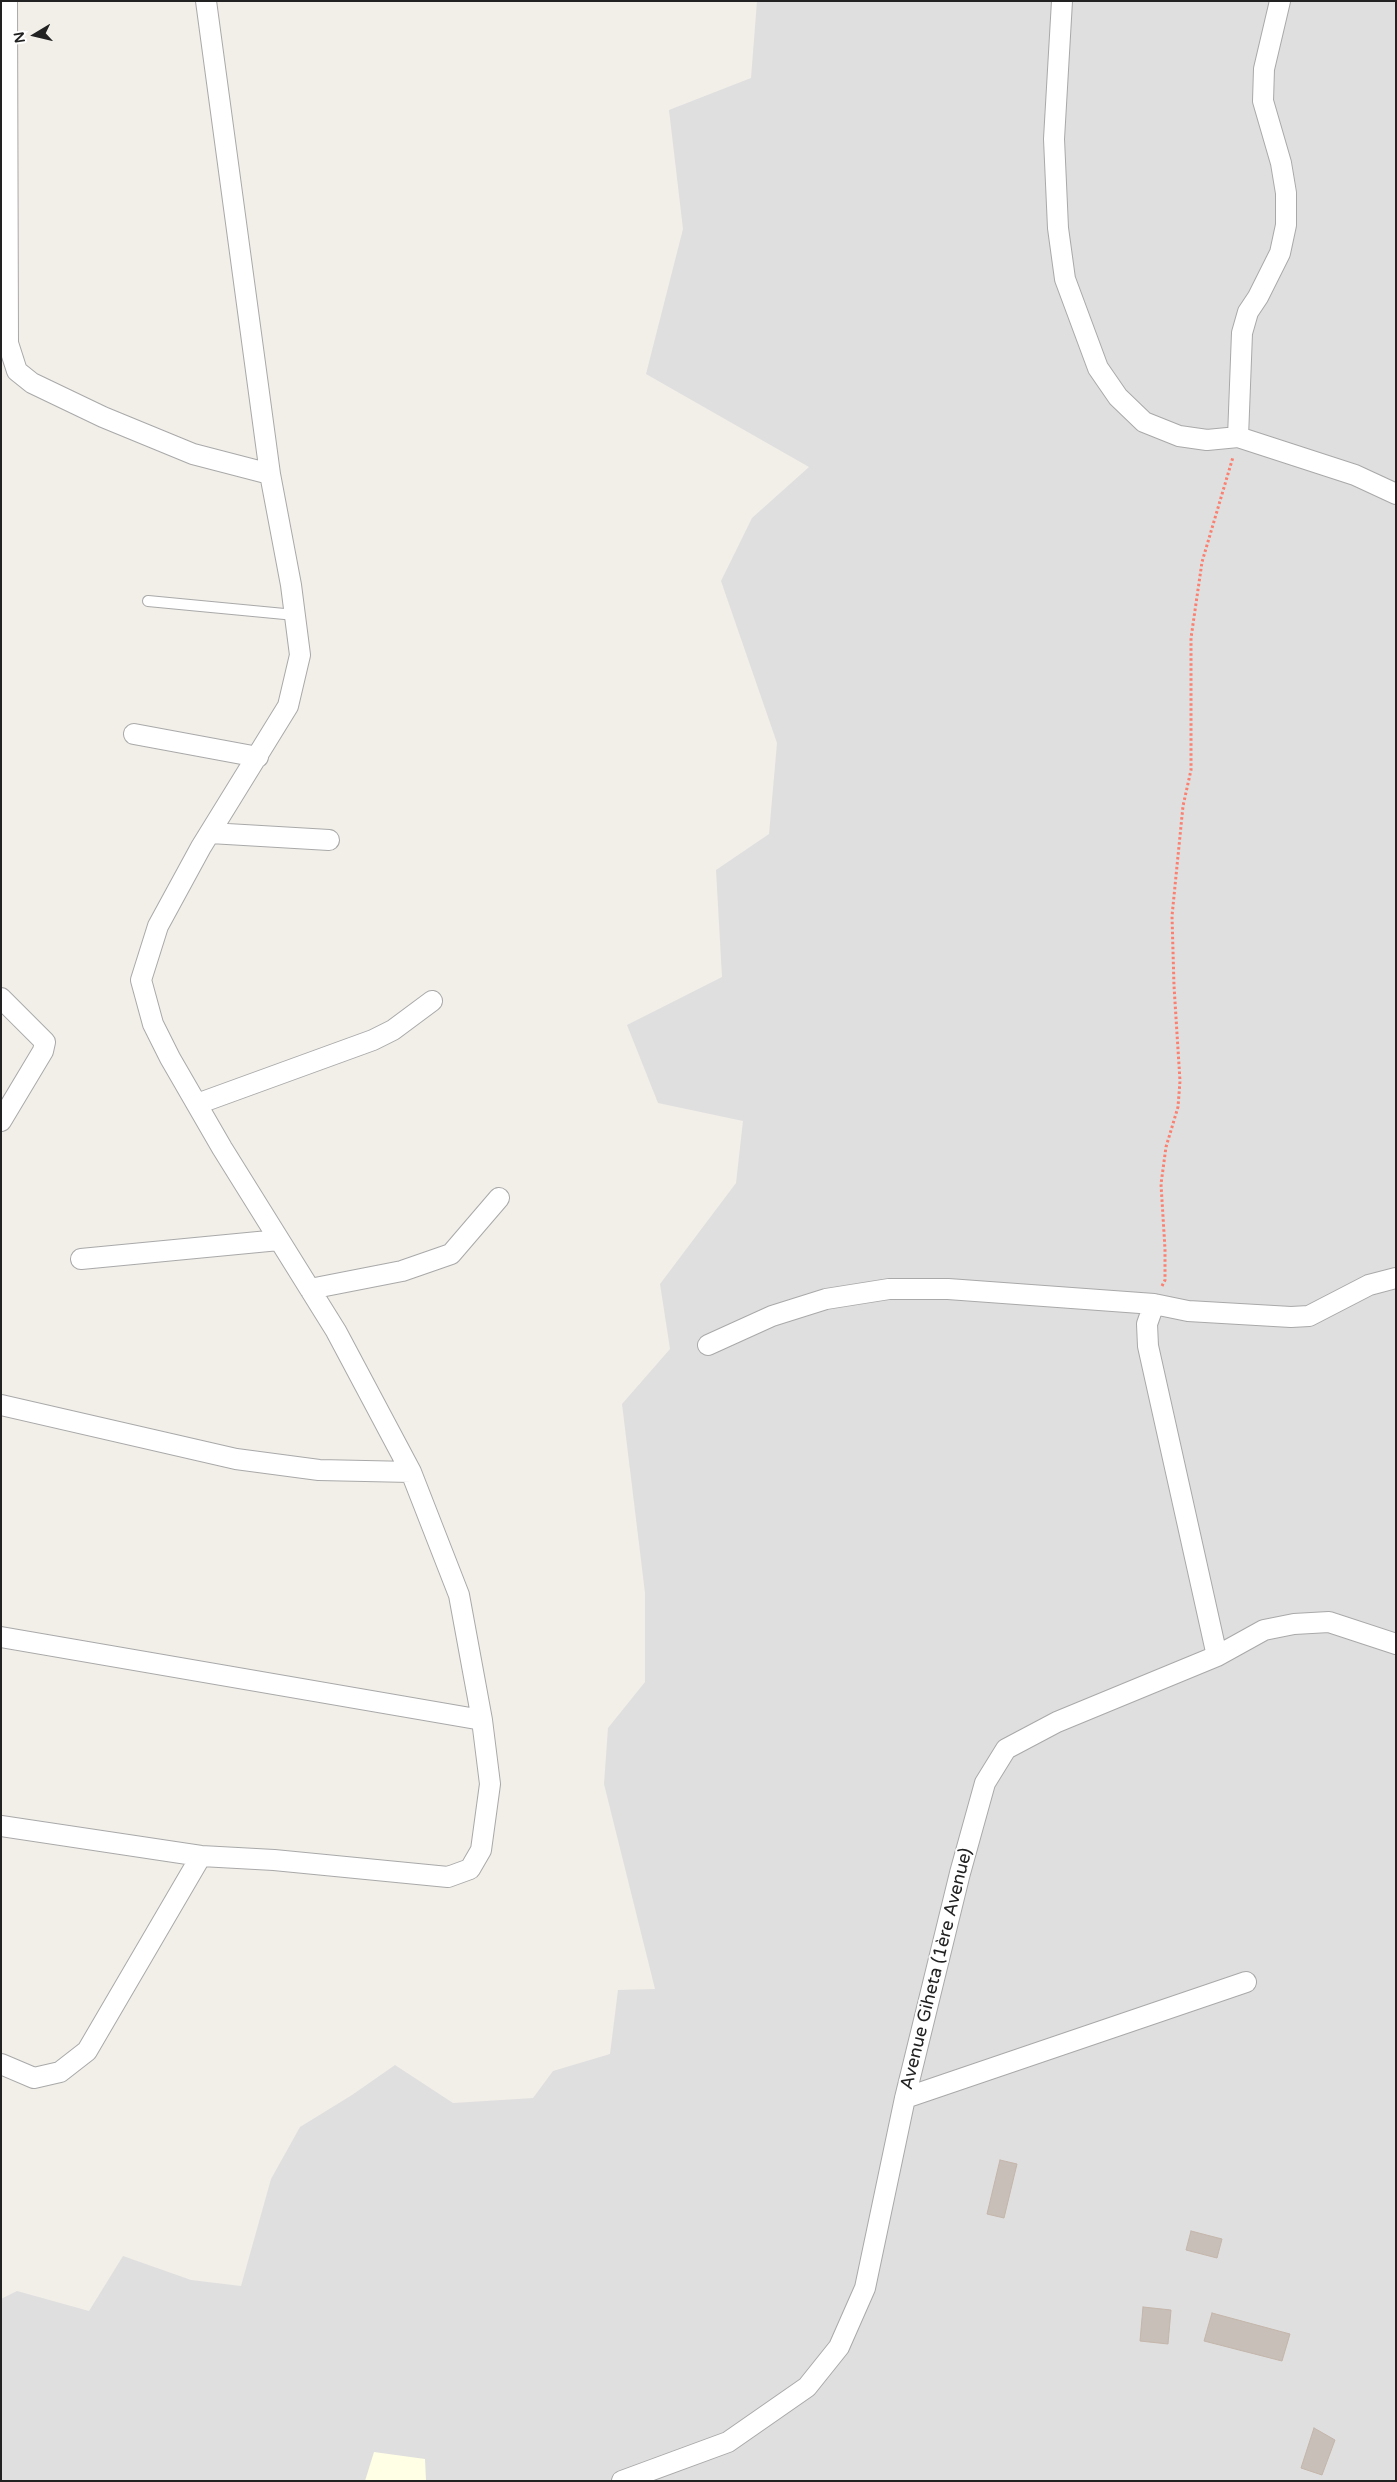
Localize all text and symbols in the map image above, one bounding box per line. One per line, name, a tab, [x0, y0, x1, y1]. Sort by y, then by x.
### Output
north arrow	[10, 10, 60, 60]
text: N	[10, 31, 29, 44]
street label: Avenue Giheta (1ère Avenue)	[896, 1846, 978, 2092]

